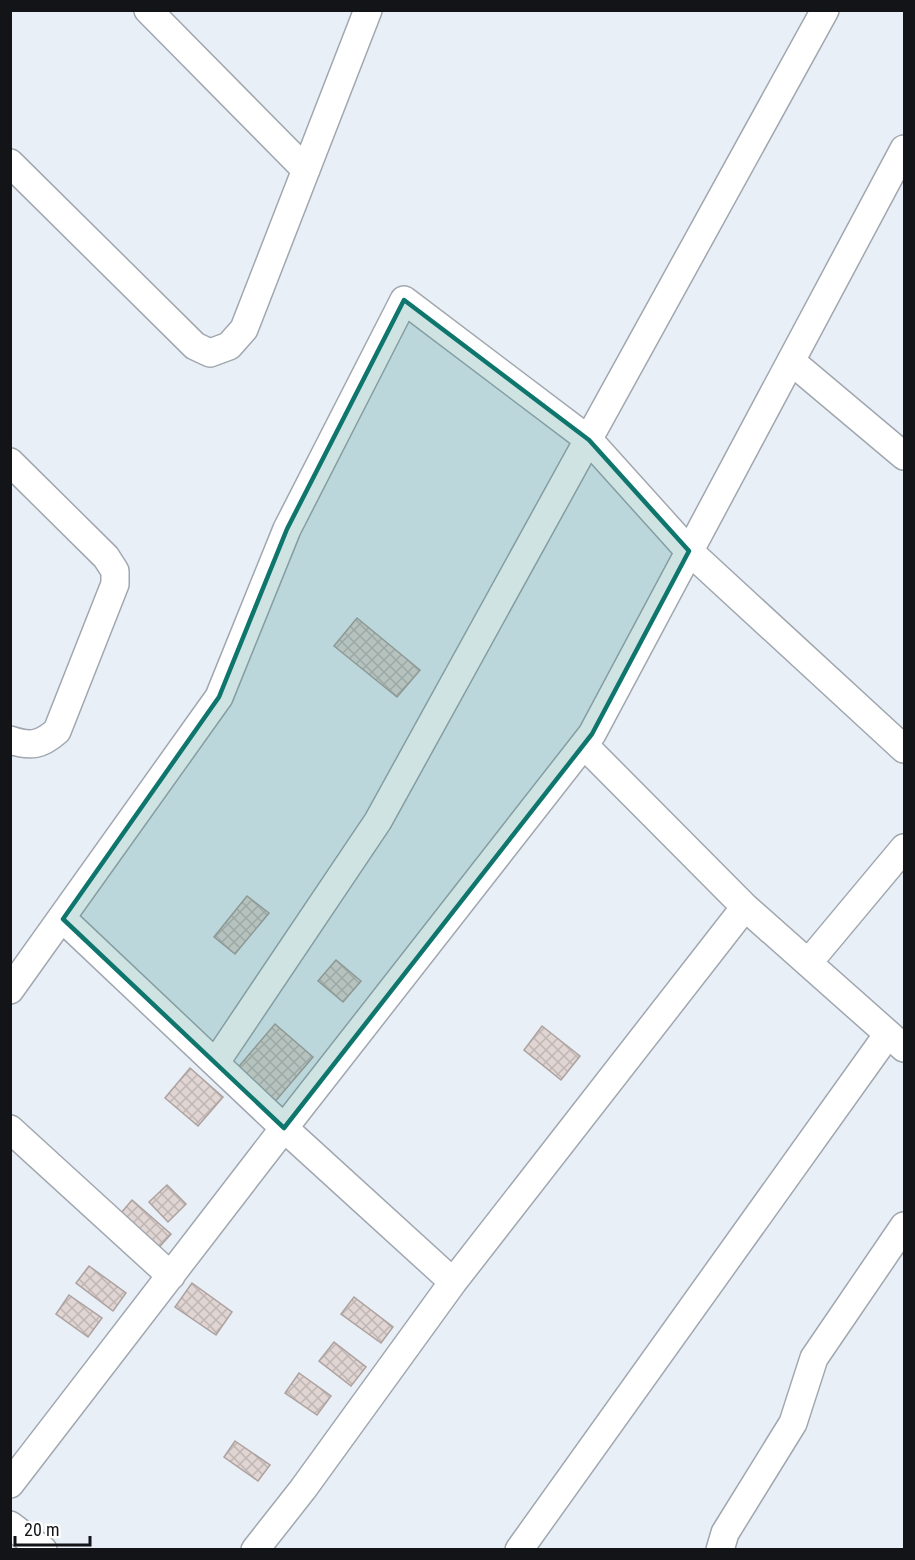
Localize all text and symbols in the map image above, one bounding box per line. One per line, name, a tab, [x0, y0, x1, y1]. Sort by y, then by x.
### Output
scale bar	[15, 1509, 90, 1547]
text: 20 m	[24, 1519, 59, 1540]

